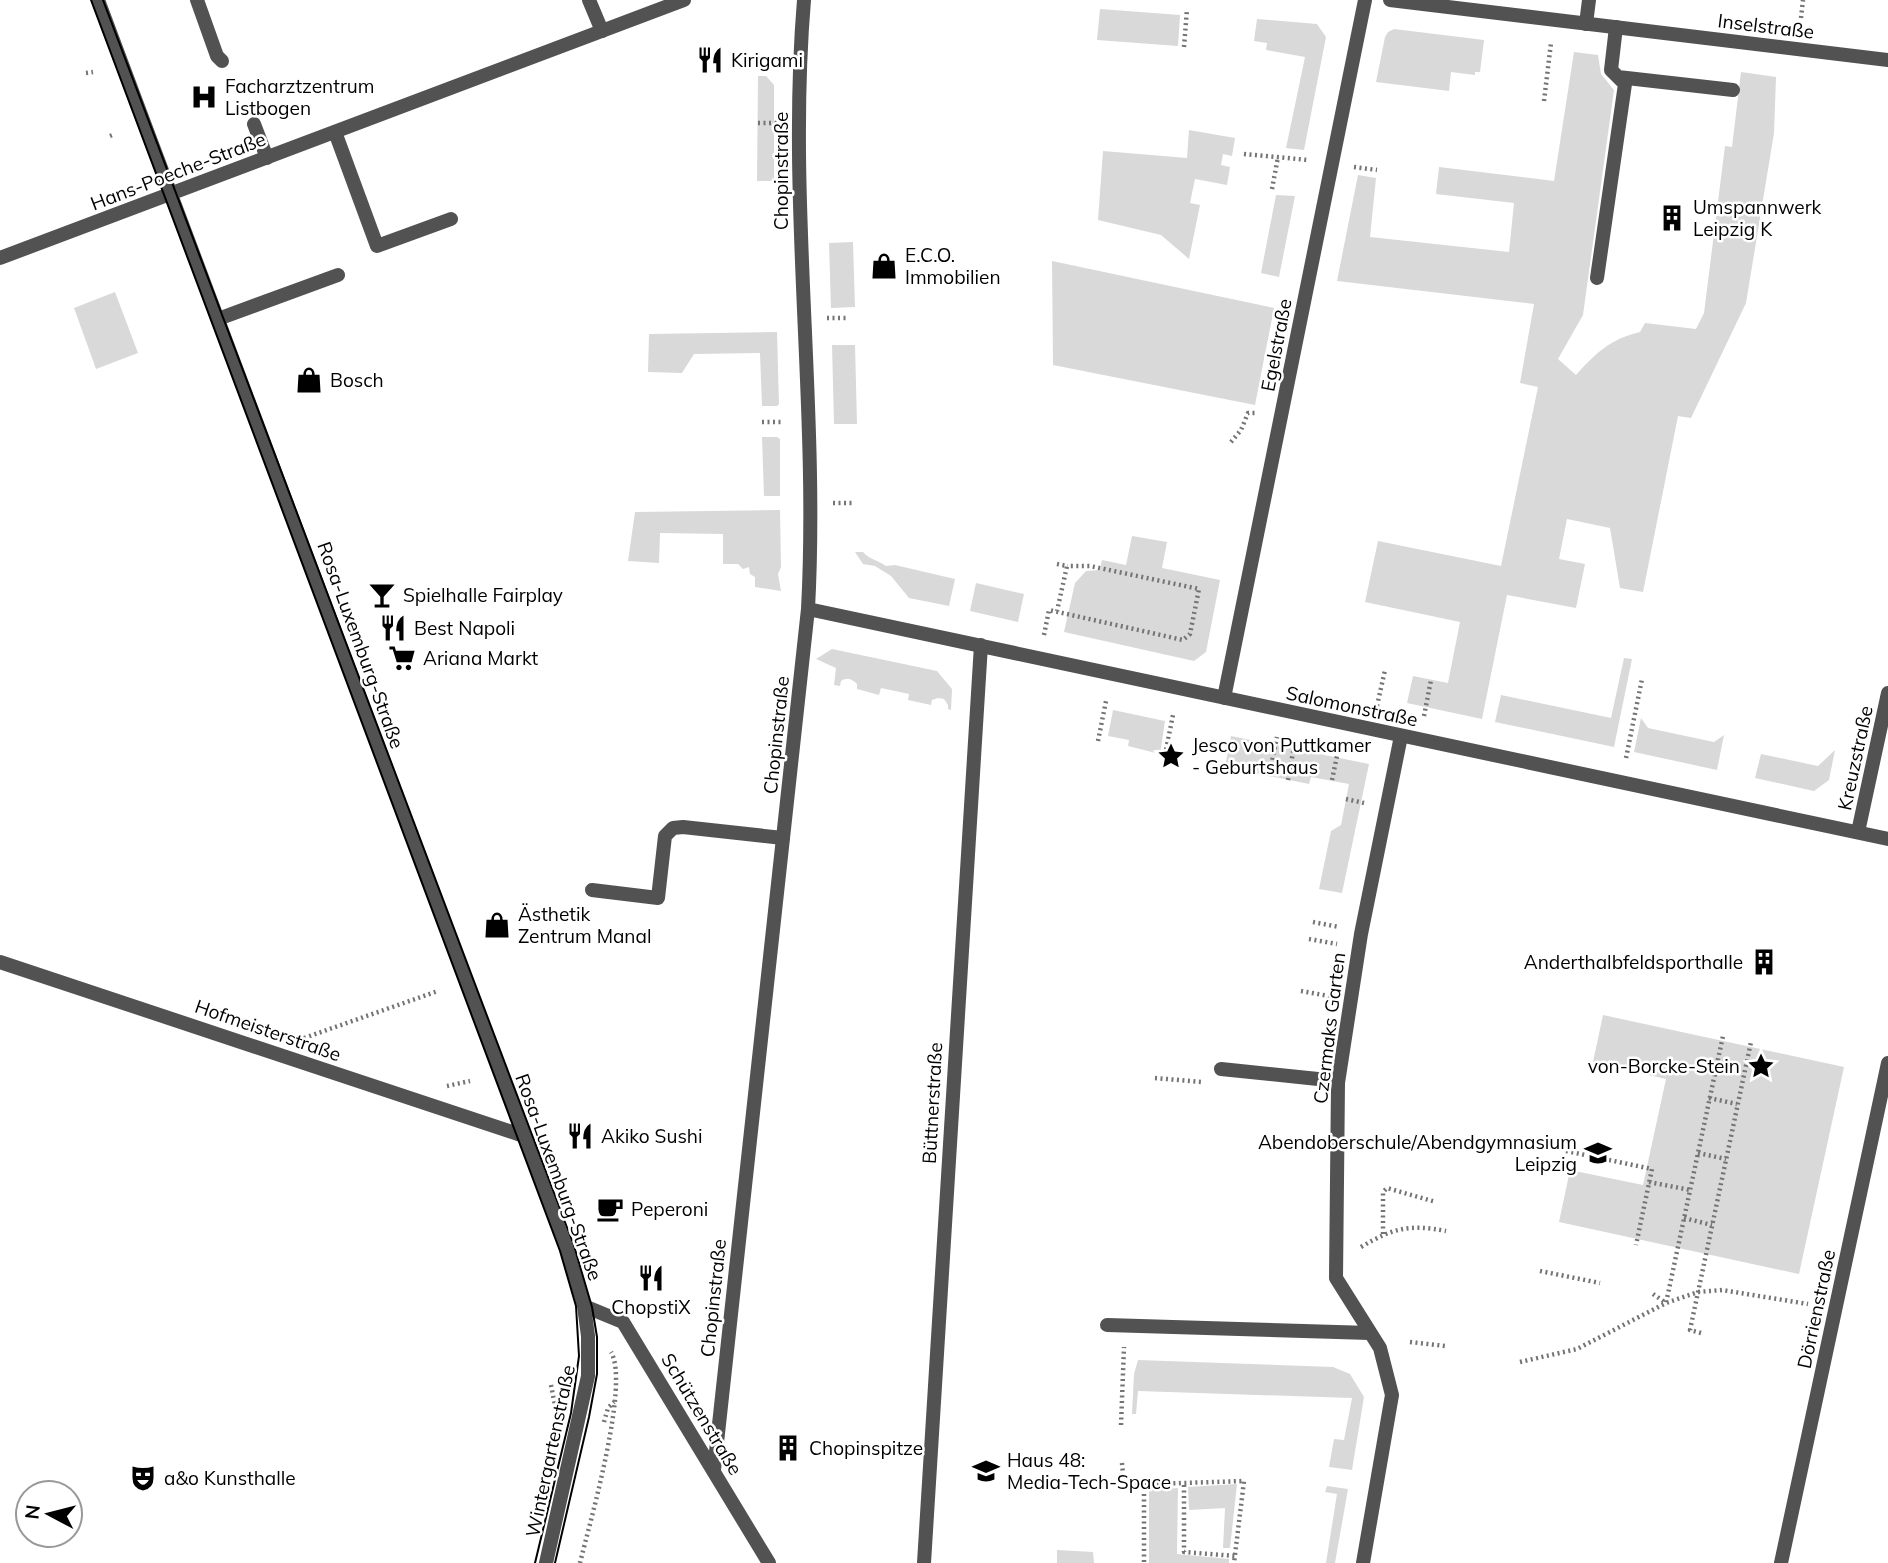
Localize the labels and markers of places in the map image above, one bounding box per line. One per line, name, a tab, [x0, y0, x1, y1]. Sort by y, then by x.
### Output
restaurant icon: Kirigami	[695, 45, 725, 75]
place label: Kirigami	[731, 48, 803, 72]
place label: Facharztzentrum Listbogen	[225, 74, 374, 120]
hospital icon: Facharztzentrum Listbogen	[189, 82, 219, 112]
place label: Umspannwerk Leipzig K	[1693, 195, 1822, 241]
building icon: Umspannwerk Leipzig K	[1657, 203, 1687, 233]
place label: E.C.O. Immobilien	[905, 243, 1001, 289]
shop icon: E.C.O. Immobilien	[869, 251, 899, 281]
shop icon: Bosch	[294, 365, 324, 395]
place label: Bosch	[330, 368, 384, 392]
bar icon: Spielhalle Fairplay	[367, 580, 397, 610]
place label: Spielhalle Fairplay	[403, 583, 563, 607]
restaurant icon: Best Napoli	[378, 613, 408, 643]
place label: Best Napoli	[414, 616, 515, 640]
supermarket icon: Ariana Markt	[387, 643, 417, 673]
place label: Ariana Markt	[423, 646, 538, 670]
place label: Jesco von Puttkamer - Geburtshaus	[1192, 733, 1371, 779]
place icon: Jesco von Puttkamer - Geburtshaus	[1156, 741, 1186, 771]
place label: Ästhetik Zentrum Manal	[518, 902, 651, 948]
shop icon: Ästhetik Zentrum Manal	[482, 910, 512, 940]
building icon: Anderthalbfeldsporthalle	[1749, 947, 1779, 977]
place label: Anderthalbfeldsporthalle	[1524, 950, 1743, 974]
place icon: von-Borcke-Stein	[1746, 1051, 1776, 1081]
place label: von-Borcke-Stein	[1588, 1054, 1740, 1078]
restaurant icon: Akiko Sushi	[565, 1121, 595, 1151]
place label: Akiko Sushi	[601, 1124, 703, 1148]
place label: Abendoberschule/Abendgymnasium Leipzig	[1258, 1130, 1577, 1176]
school or university icon: Abendoberschule/Abendgymnasium Leipzig	[1583, 1138, 1613, 1168]
cafe icon: Peperoni	[595, 1194, 625, 1224]
place label: Peperoni	[631, 1197, 708, 1221]
restaurant icon: ChopstiX	[636, 1263, 666, 1293]
place label: ChopstiX	[611, 1295, 691, 1319]
building icon: Chopinspitze	[773, 1433, 803, 1463]
place label: Chopinspitze	[809, 1436, 923, 1460]
place label: Haus 48: Media-Tech-Space	[1007, 1448, 1171, 1494]
school or university icon: Haus 48: Media-Tech-Space	[971, 1456, 1001, 1486]
theatre icon: a&o Kunsthalle	[128, 1463, 158, 1493]
place label: a&o Kunsthalle	[164, 1466, 296, 1490]

